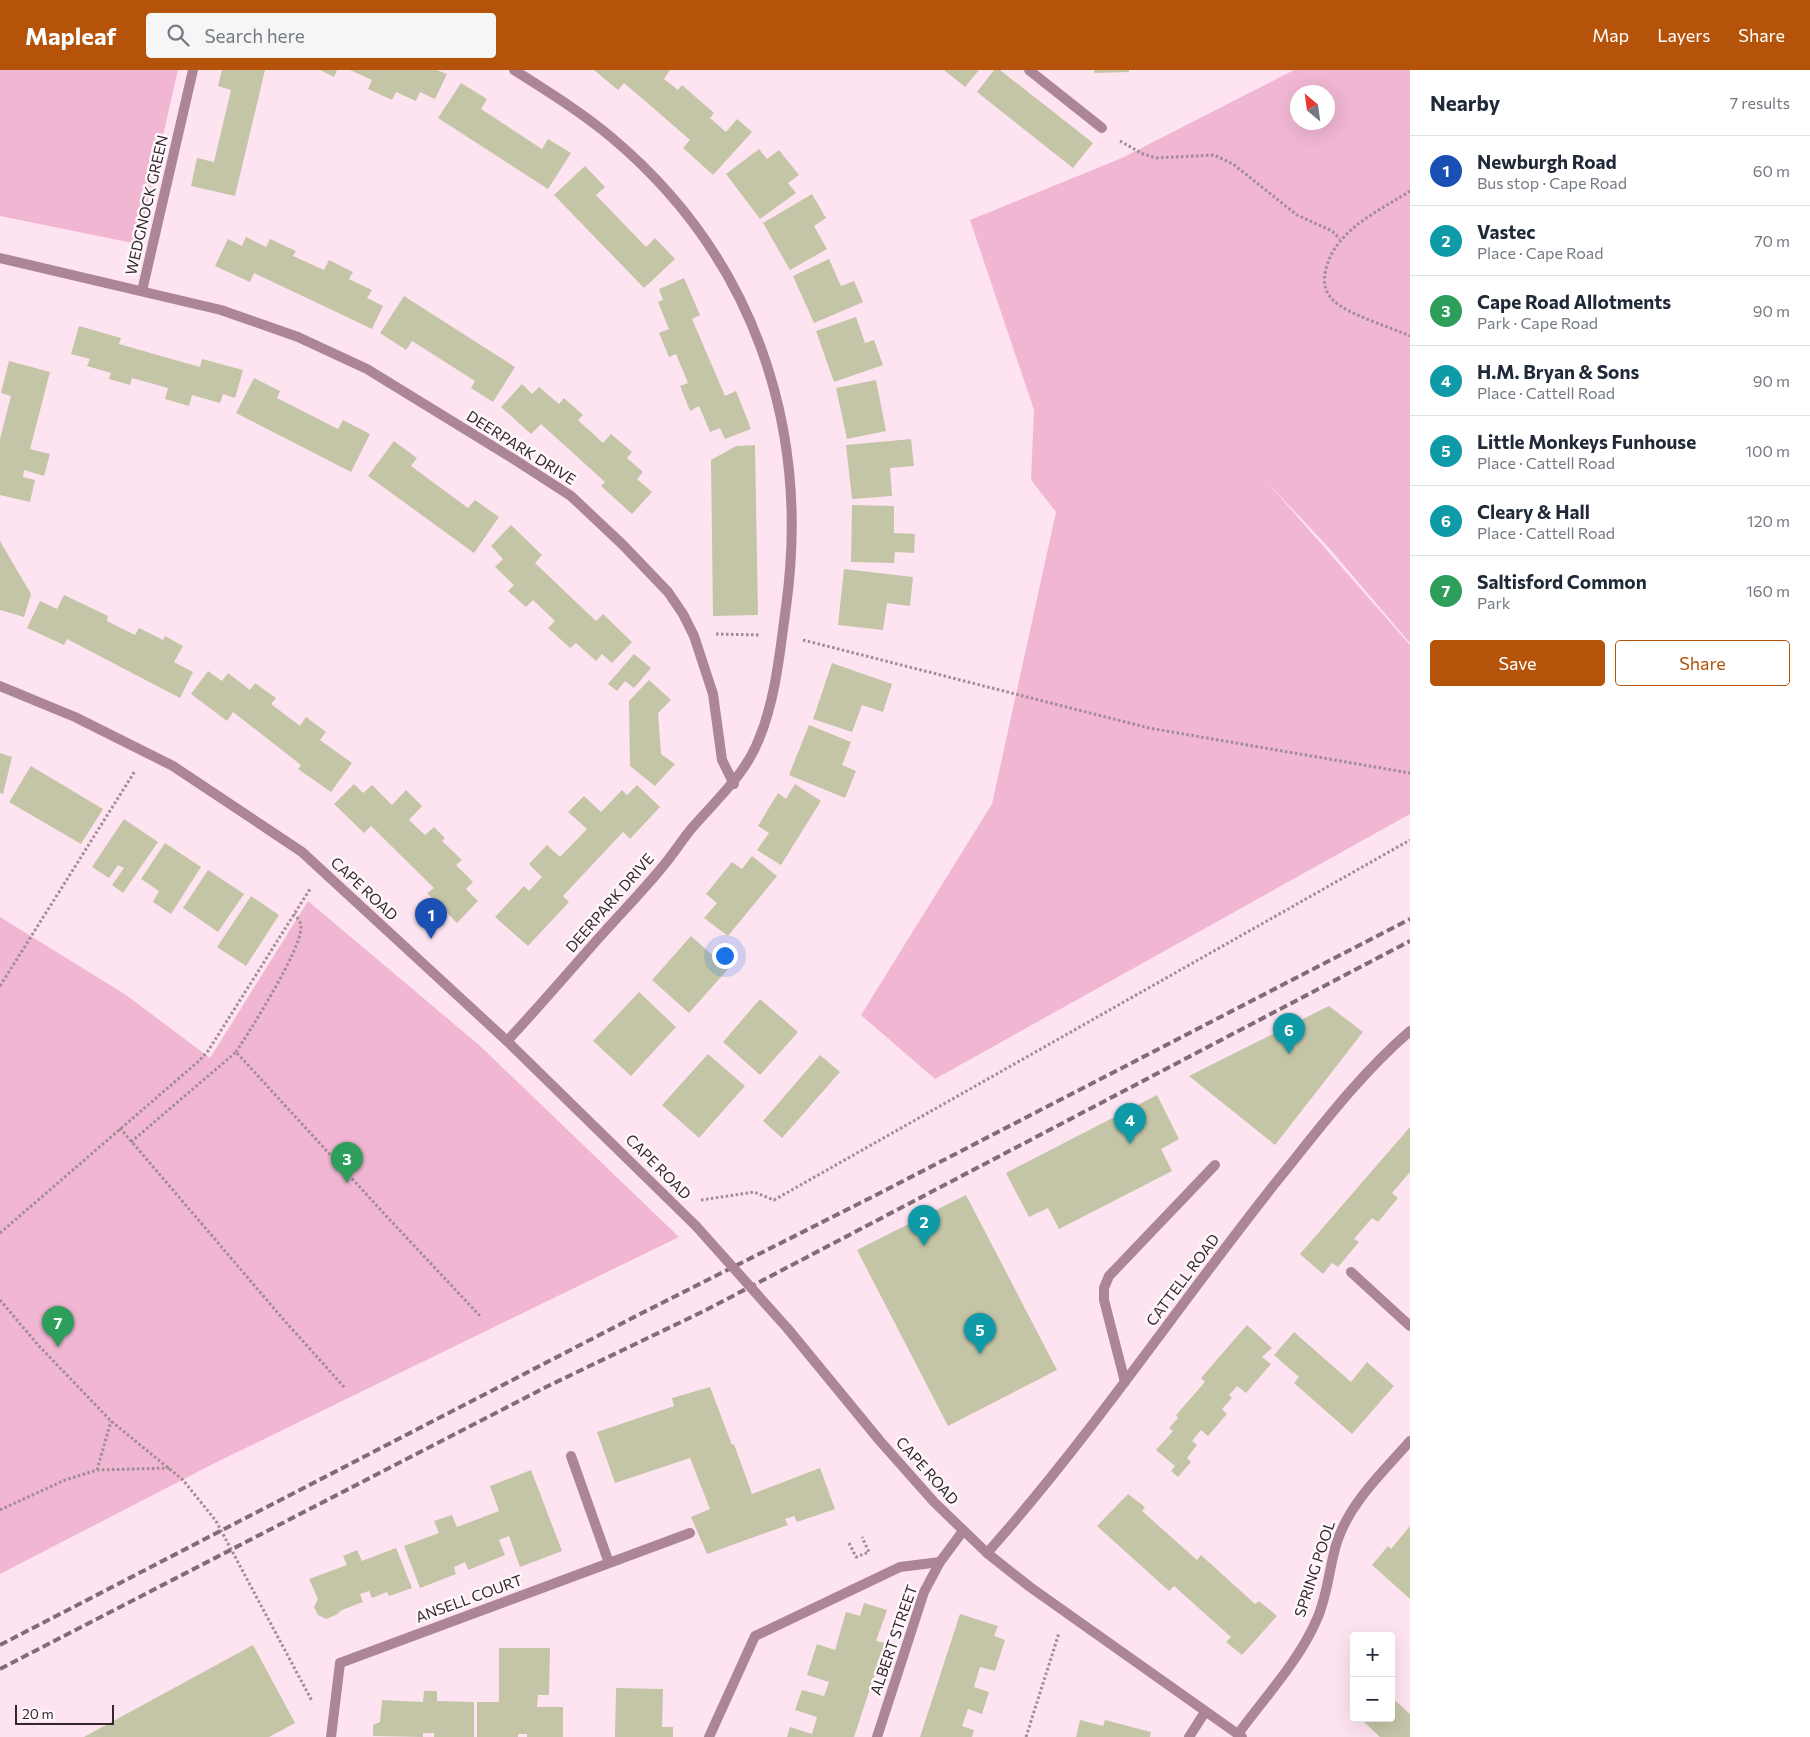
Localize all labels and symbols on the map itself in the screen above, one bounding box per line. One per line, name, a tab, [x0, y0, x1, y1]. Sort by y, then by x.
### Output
north arrow	[1290, 85, 1335, 130]
street label: WEDGNOCK GREEN	[121, 133, 171, 277]
street label: DEERPARK DRIVE	[464, 406, 580, 488]
street label: DEERPARK DRIVE	[561, 849, 657, 956]
street label: CAPE ROAD	[328, 853, 402, 924]
pin: 1	[415, 898, 447, 939]
your location	[712, 943, 738, 969]
pin: 6	[1273, 1013, 1305, 1054]
pin: 4	[1114, 1103, 1146, 1144]
street label: CAPE ROAD	[622, 1130, 695, 1203]
pin: 3	[331, 1142, 363, 1183]
pin: 2	[908, 1205, 940, 1246]
street label: CATTELL ROAD	[1142, 1230, 1223, 1329]
pin: 7	[42, 1306, 74, 1347]
pin: 5	[964, 1313, 996, 1354]
street label: CAPE ROAD	[893, 1433, 963, 1508]
street label: SPRING POOL	[1290, 1518, 1338, 1619]
street label: ANSELL COURT	[413, 1570, 525, 1626]
street label: ALBERT STREET	[866, 1582, 920, 1697]
scale bar	[15, 1702, 114, 1725]

